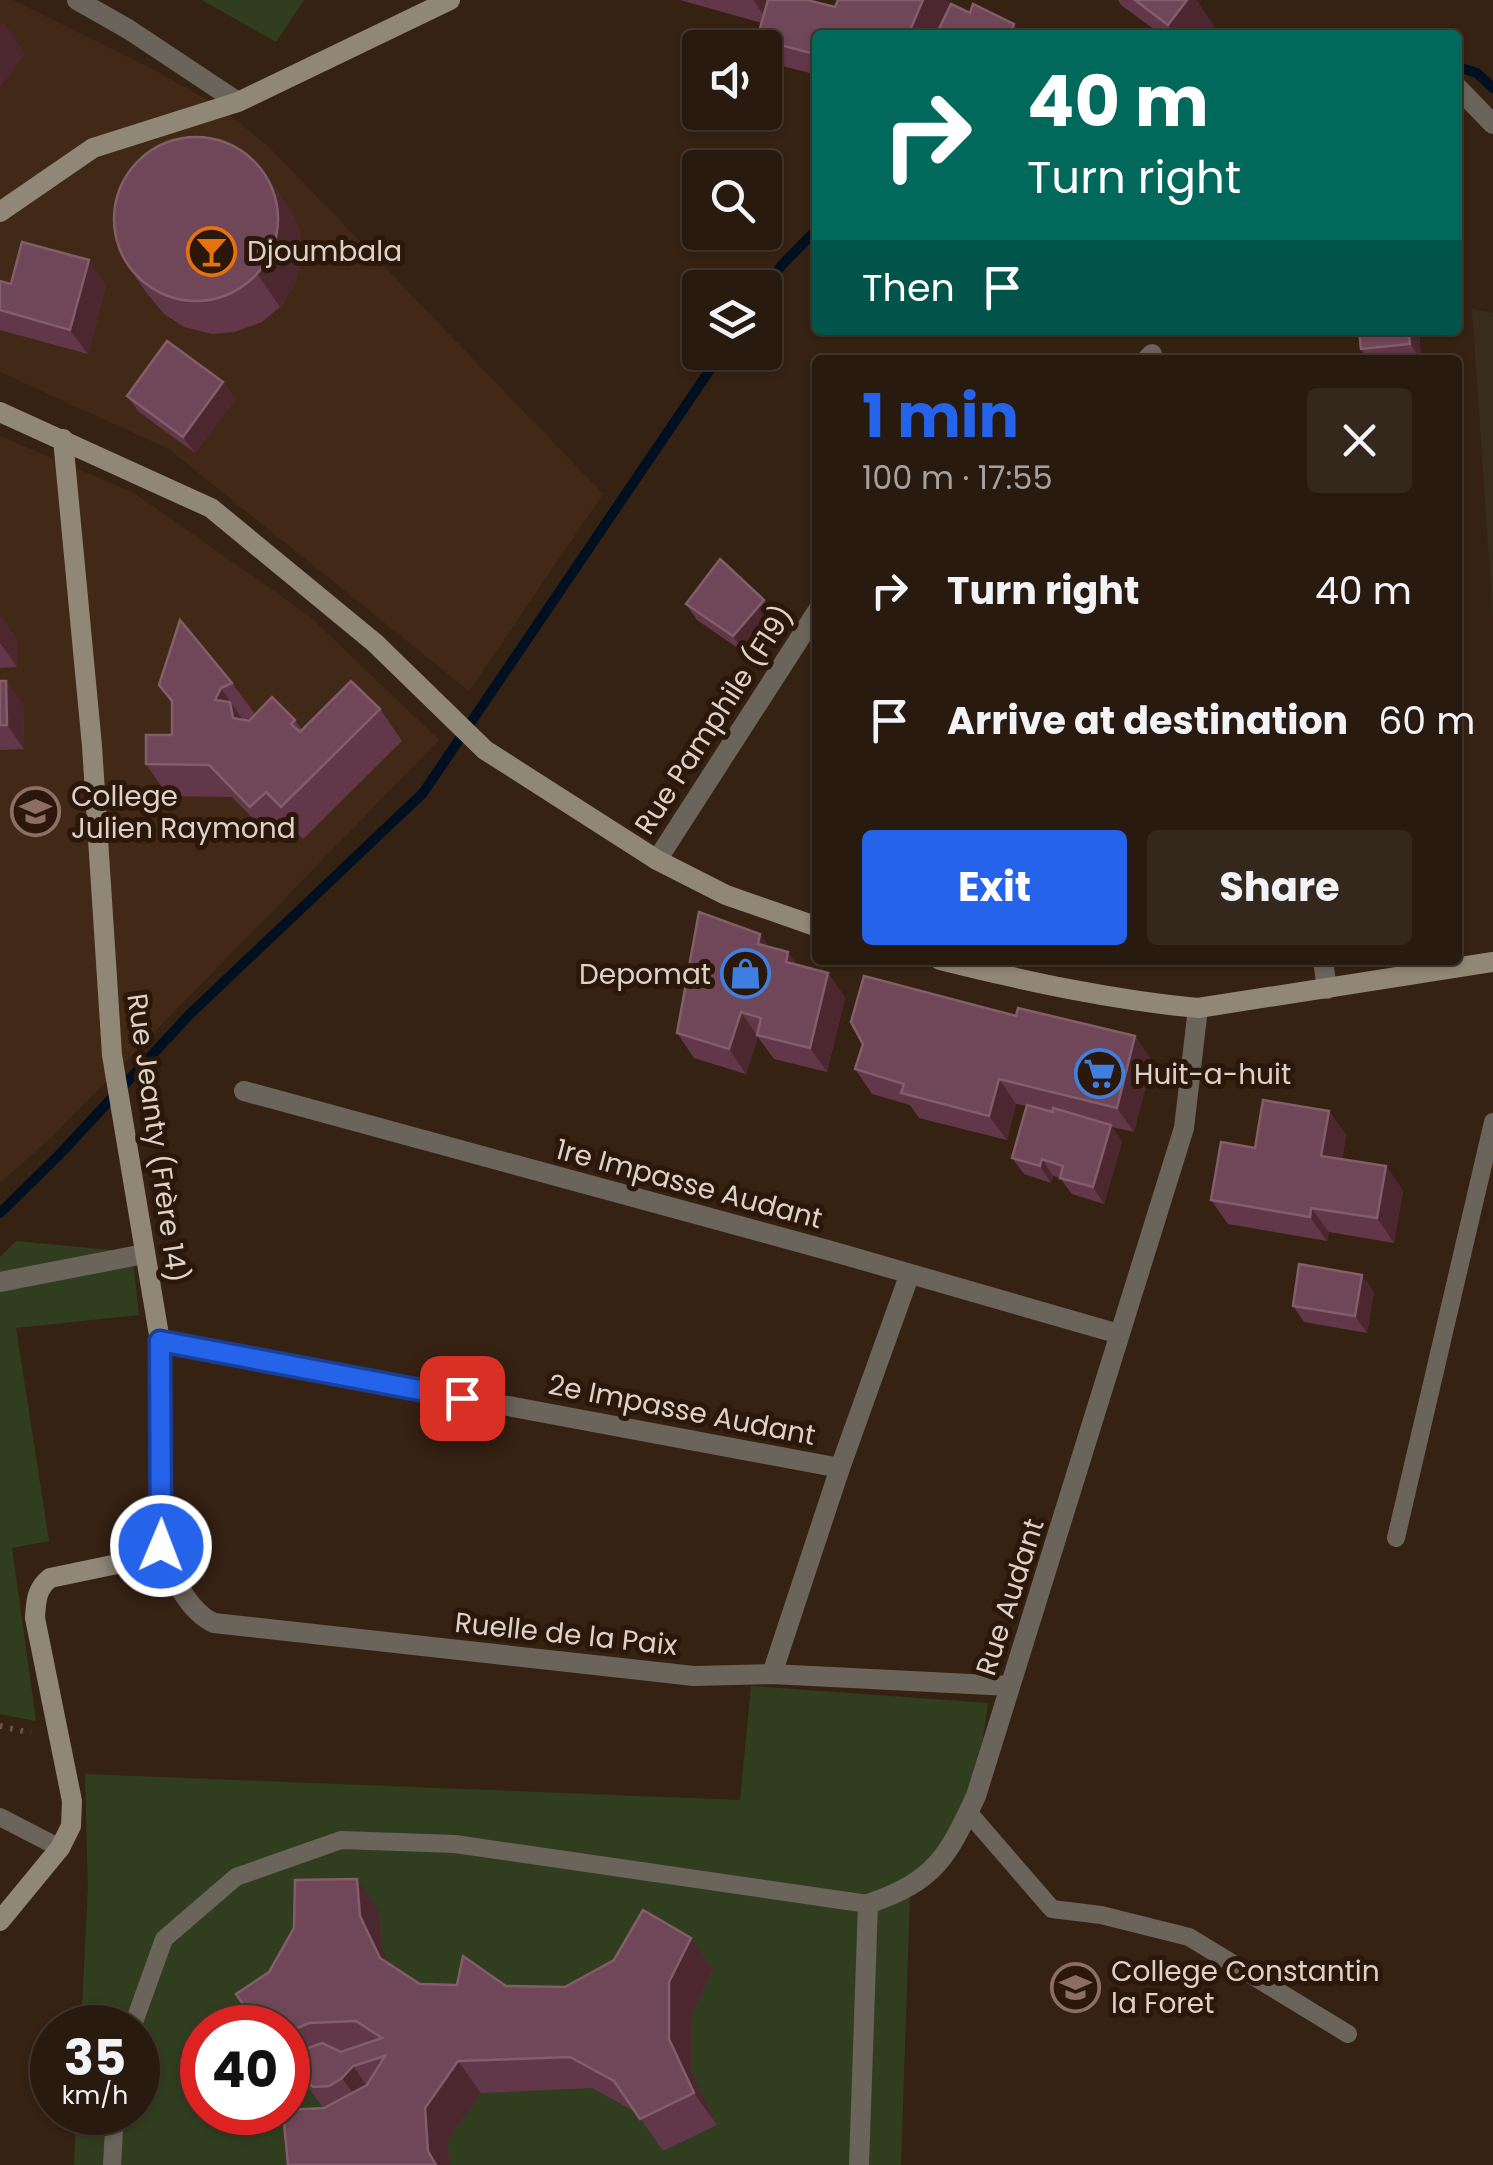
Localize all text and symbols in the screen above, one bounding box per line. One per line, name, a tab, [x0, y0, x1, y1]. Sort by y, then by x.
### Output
map controls	[682, 30, 782, 370]
button: sound	[682, 30, 782, 130]
text: 40 m	[1027, 52, 1209, 151]
icon: right	[862, 70, 992, 200]
text: Turn right	[1027, 146, 1241, 209]
button: search	[682, 150, 782, 250]
bar icon: Djoumbala	[186, 225, 238, 277]
place label: Djoumbala	[247, 232, 402, 271]
icon: arrive	[975, 260, 1030, 315]
text: Then	[862, 261, 955, 314]
button: layers	[682, 270, 782, 370]
text: 1 min	[862, 374, 1019, 458]
button: close	[1307, 388, 1412, 493]
text: 100 m · 17:55	[862, 455, 1053, 500]
icon: right	[862, 563, 917, 618]
text: Turn right	[947, 564, 1139, 617]
text: 40 m	[1315, 564, 1412, 617]
street label: Rue Pamphile (F19)	[625, 598, 803, 842]
icon: arrive	[862, 693, 917, 748]
text: Arrive at destination	[947, 694, 1348, 747]
text: 60 m	[1378, 694, 1476, 747]
place label: College Julien Raymond	[71, 777, 296, 848]
school or university icon: College Julien Raymond	[10, 786, 62, 838]
button: Exit	[862, 830, 1127, 945]
button: Share	[1147, 830, 1412, 945]
shop icon: Depomat	[720, 948, 772, 1000]
place label: Depomat	[579, 955, 711, 994]
street label: Rue Jeanty (Frère 14)	[117, 991, 197, 1285]
supermarket icon: Huit-a-huit	[1073, 1048, 1125, 1100]
place label: Huit-a-huit	[1134, 1055, 1291, 1094]
street label: 1re Impasse Audant	[551, 1130, 827, 1238]
pin	[420, 1356, 505, 1441]
street label: 2e Impasse Audant	[545, 1365, 819, 1455]
icon: arrive	[435, 1371, 490, 1426]
position arrow	[109, 1494, 213, 1598]
street label: Rue Audant	[966, 1514, 1054, 1680]
street label: Ruelle de la Paix	[453, 1603, 680, 1665]
place label: College Constantin la Foret	[1111, 1952, 1380, 2023]
school or university icon: College Constantin la Foret	[1050, 1961, 1102, 2013]
speed limit sign: 40	[180, 2005, 310, 2135]
text: 35	[64, 2022, 126, 2093]
text: km/h	[62, 2078, 128, 2113]

